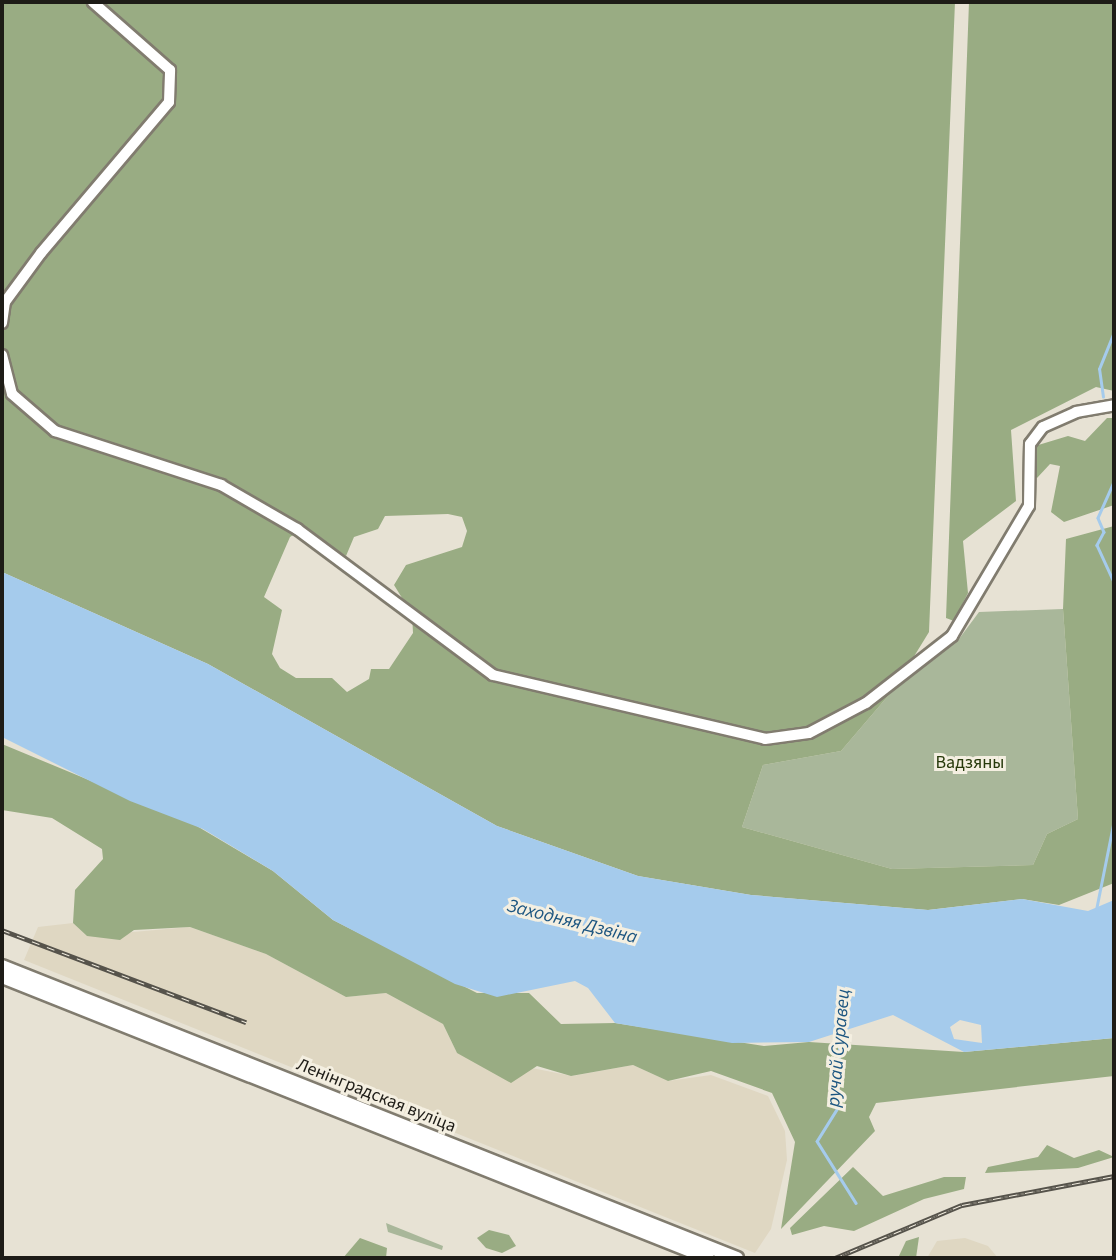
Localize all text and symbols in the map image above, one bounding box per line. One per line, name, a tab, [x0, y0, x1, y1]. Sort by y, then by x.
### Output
park label: Вадзяны	[936, 752, 1004, 774]
water label: Заходняя Дзвіна	[504, 895, 640, 949]
water label: ручай Суравец	[822, 988, 856, 1108]
street label: Ленінградская вуліца	[293, 1054, 459, 1138]

